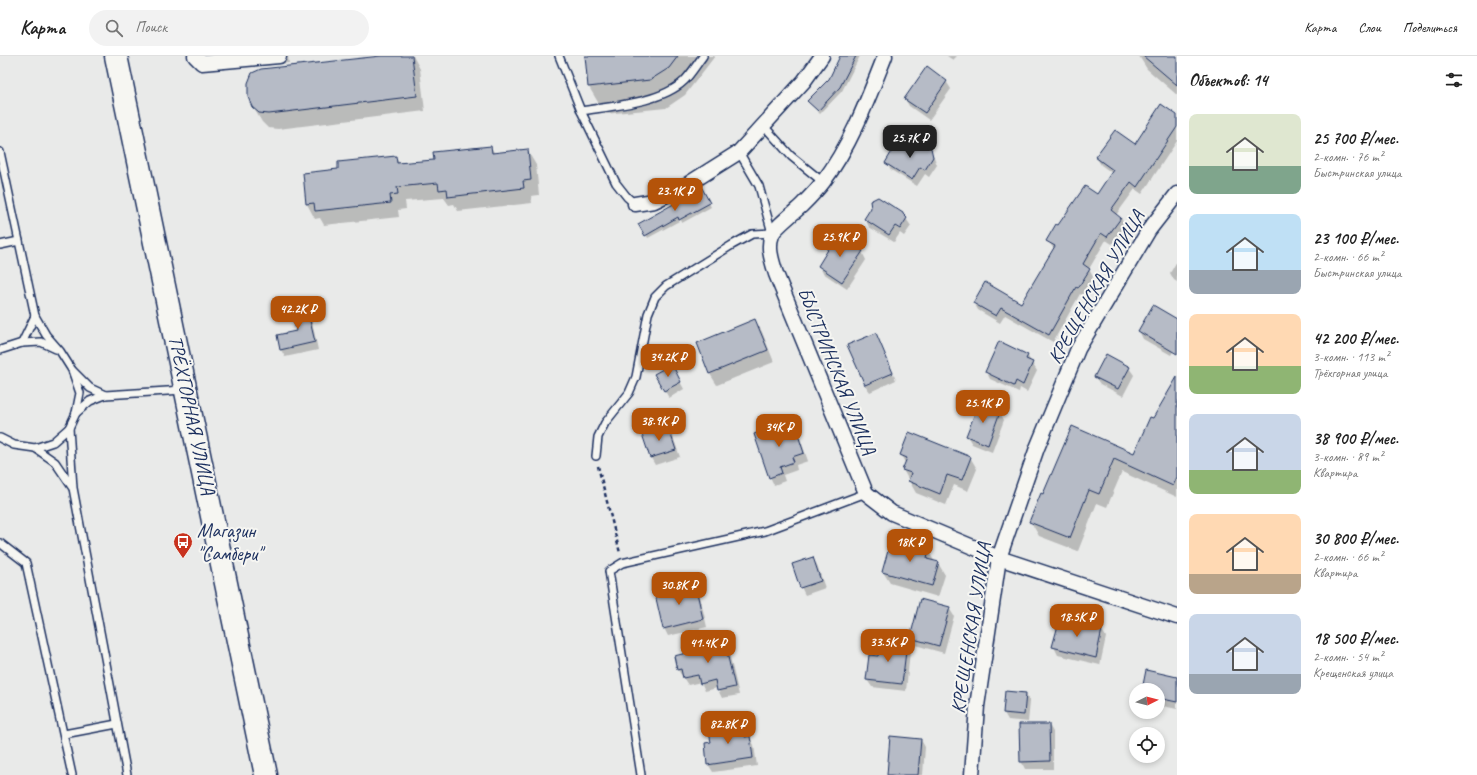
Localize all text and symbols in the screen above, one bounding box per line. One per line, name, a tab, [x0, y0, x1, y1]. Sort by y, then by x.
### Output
search box	[89, 10, 369, 46]
text: Карта	[20, 16, 65, 40]
icon: search	[103, 17, 125, 39]
text: Поиск	[135, 18, 167, 37]
text: Карта	[1304, 19, 1336, 36]
text: Слои	[1358, 19, 1381, 36]
text: Поделиться	[1403, 19, 1457, 36]
icon: filters	[1443, 69, 1465, 91]
text: Объектов: 14	[1189, 70, 1268, 91]
pin: 25.7K ₽	[873, 125, 947, 159]
text: 25 700 ₽/мес.	[1313, 128, 1398, 149]
text: 25.7K ₽	[892, 130, 928, 146]
icon: home	[1221, 130, 1269, 178]
text: 2-комн. · 76 m²	[1313, 149, 1383, 165]
text: Быстринская улица	[1313, 165, 1401, 181]
pin: 23.1K ₽	[638, 178, 712, 212]
text: 23.1K ₽	[657, 183, 693, 199]
street label: КРЕЩЕНСКАЯ УЛИЦА	[1042, 205, 1150, 368]
pin: 25.9K ₽	[803, 224, 877, 258]
text: 23 100 ₽/мес.	[1313, 228, 1399, 249]
text: 25.9K ₽	[822, 229, 858, 245]
icon: home	[1221, 230, 1269, 278]
text: 2-комн. · 66 m²	[1313, 249, 1383, 265]
text: Быстринская улица	[1313, 265, 1401, 281]
street label: БЫСТРИНСКАЯ УЛИЦА	[792, 284, 882, 459]
pin: 42.2K ₽	[261, 296, 335, 330]
text: 42.2K ₽	[280, 301, 316, 317]
text: 42 200 ₽/мес.	[1313, 328, 1399, 349]
icon: home	[1221, 330, 1269, 378]
street label: ТРЁХГОРНАЯ УЛИЦА	[163, 333, 221, 498]
pin: 34.2K ₽	[631, 344, 705, 378]
text: 34.2K ₽	[650, 349, 686, 365]
text: 3-комн. · 113 m²	[1313, 349, 1389, 365]
text: Трёхгорная улица	[1313, 365, 1387, 381]
pin: 25.1K ₽	[946, 390, 1020, 424]
text: 25.1K ₽	[965, 395, 1001, 411]
pin: 38.9K ₽	[622, 408, 696, 442]
text: 38.9K ₽	[641, 413, 677, 429]
pin: 34K ₽	[751, 414, 807, 448]
text: 34K ₽	[765, 419, 793, 435]
text: 38 900 ₽/мес.	[1313, 428, 1398, 449]
icon: home	[1221, 430, 1269, 478]
text: 3-комн. · 89 m²	[1313, 449, 1383, 465]
text: Квартира	[1313, 465, 1357, 481]
place label: Магазин "Самбери"	[197, 518, 266, 566]
text: 30 800 ₽/мес.	[1313, 528, 1399, 549]
pin: 18K ₽	[882, 529, 938, 563]
icon: home	[1221, 530, 1269, 578]
bus stop icon: Магазин "Самбери"	[172, 531, 194, 559]
text: 18K ₽	[896, 534, 924, 550]
street label: КРЕЩЕНСКАЯ УЛИЦА	[945, 540, 997, 715]
text: 2-комн. · 66 m²	[1313, 549, 1383, 565]
text: Квартира	[1313, 565, 1357, 581]
pin: 30.8K ₽	[642, 572, 716, 606]
text: 30.8K ₽	[661, 577, 697, 593]
pin: 18.5K ₽	[1040, 604, 1114, 638]
text: 18.5K ₽	[1059, 609, 1095, 625]
text: 18 500 ₽/мес.	[1313, 628, 1398, 649]
pin: 33.5K ₽	[851, 629, 925, 663]
pin: 41.4K ₽	[671, 630, 745, 664]
icon: home	[1221, 630, 1269, 678]
text: 33.5K ₽	[870, 634, 906, 650]
text: 41.4K ₽	[690, 635, 726, 651]
text: 2-комн. · 54 m²	[1313, 649, 1383, 665]
text: Крещенская улица	[1313, 665, 1393, 681]
north arrow	[1129, 683, 1165, 719]
map controls	[1129, 683, 1165, 763]
pin: 82.8K ₽	[691, 711, 765, 745]
text: 82.8K ₽	[710, 716, 746, 732]
button: locate	[1129, 727, 1165, 763]

